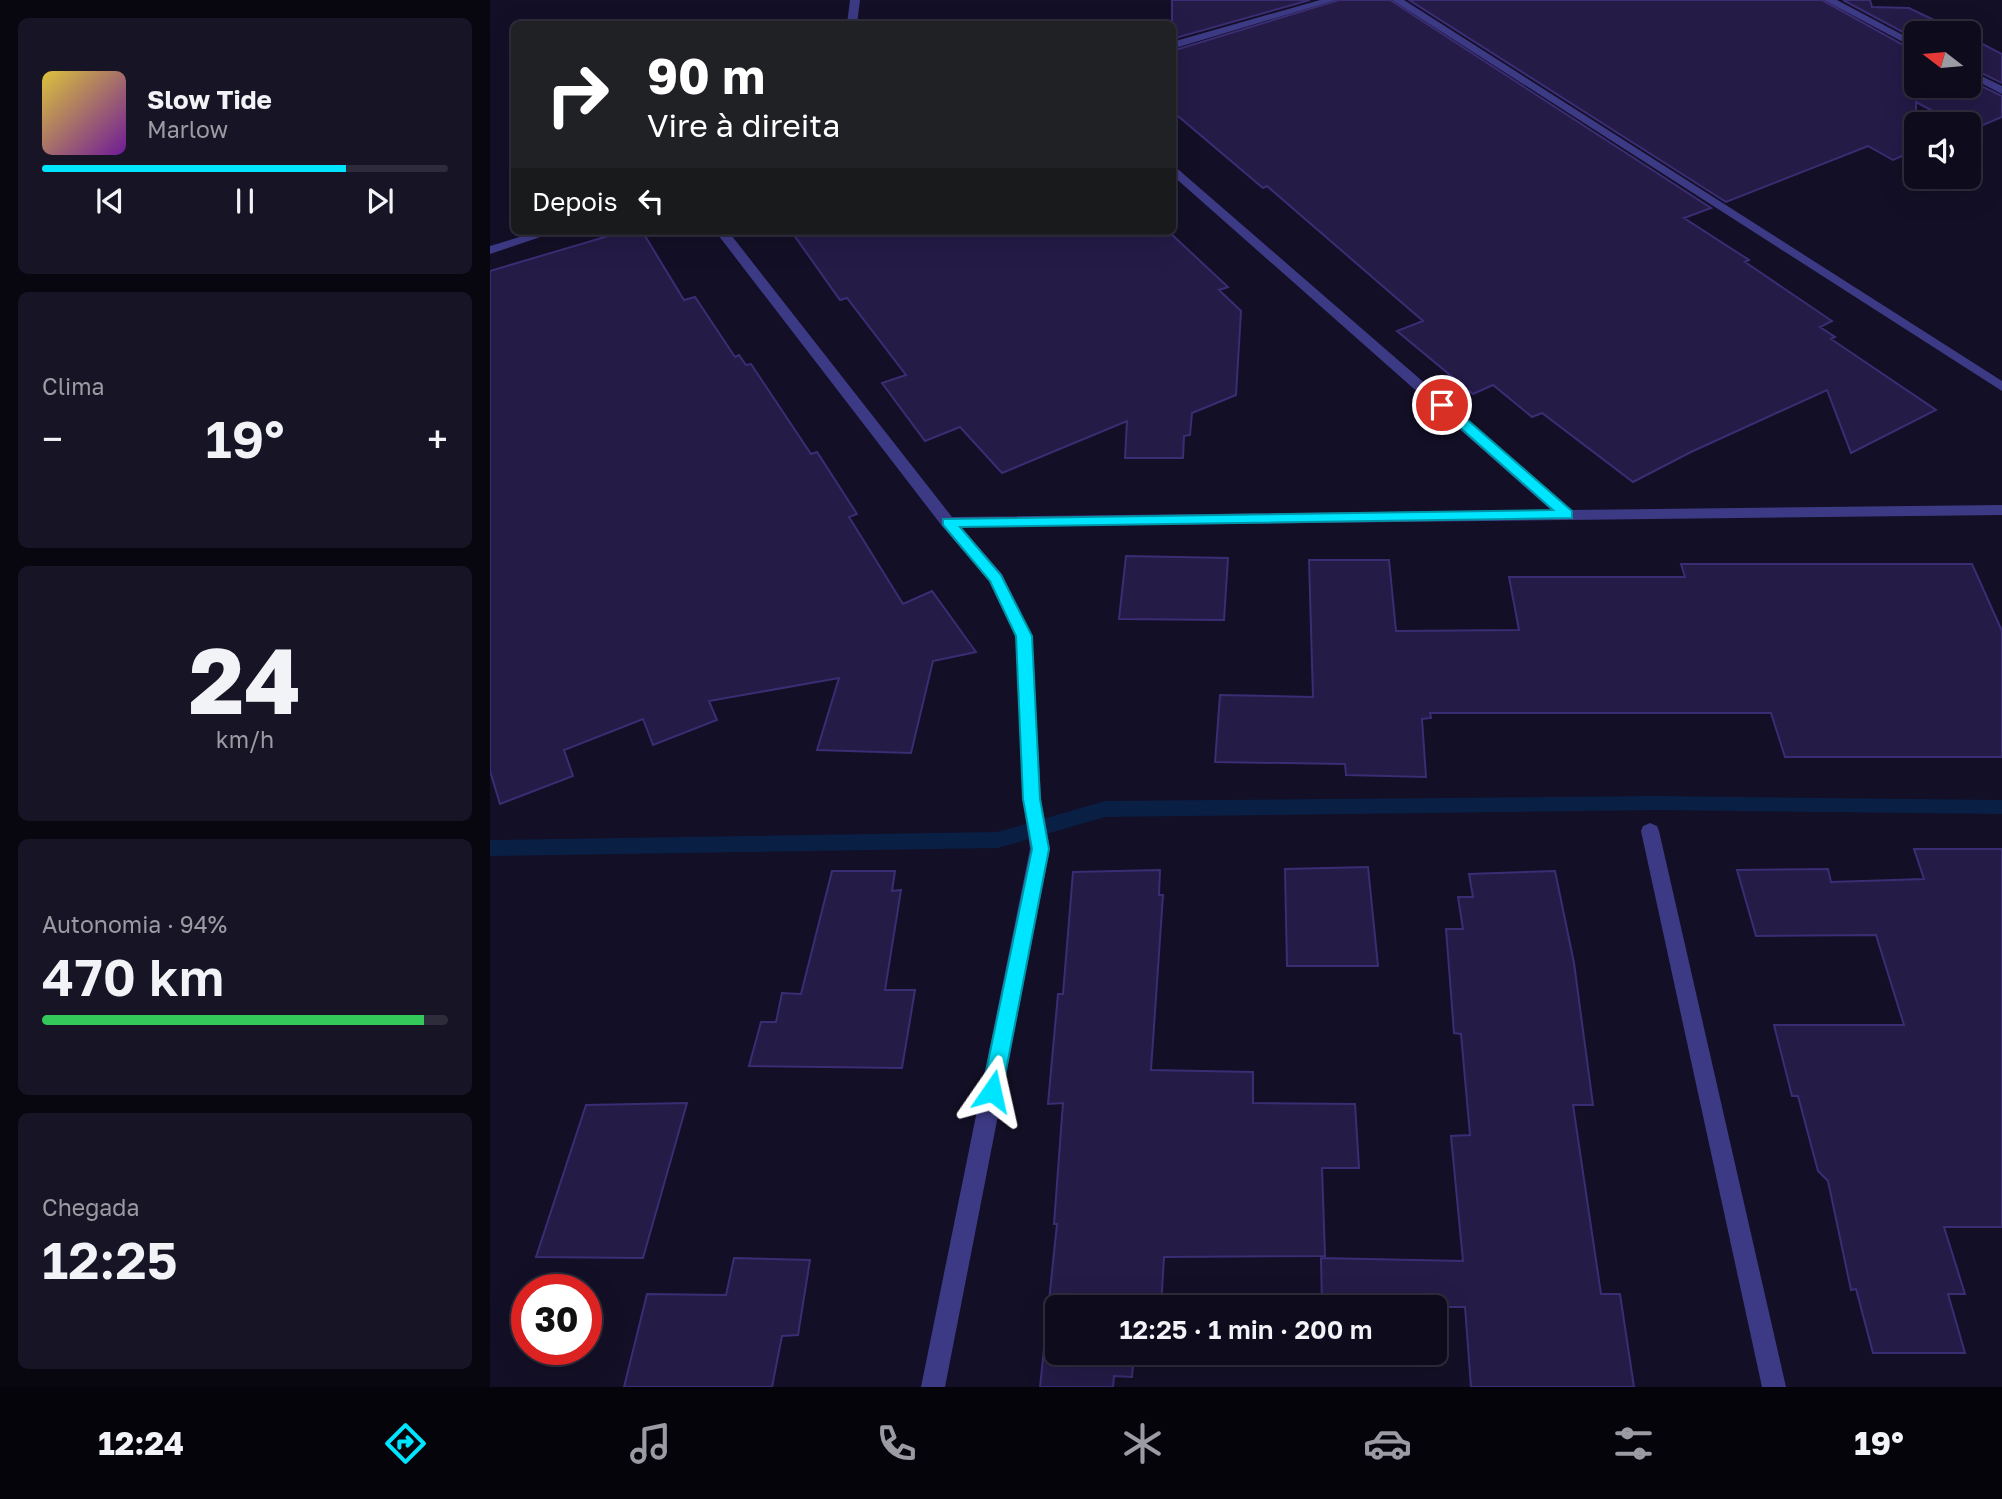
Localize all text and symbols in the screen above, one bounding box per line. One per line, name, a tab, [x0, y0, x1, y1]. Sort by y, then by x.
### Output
north arrow	[1904, 21, 1981, 98]
map controls	[1904, 21, 1981, 189]
text: 90 m	[647, 46, 765, 105]
icon: right	[532, 49, 623, 140]
text: Slow Tide	[147, 84, 272, 115]
text: Vire à direita	[647, 106, 840, 144]
button: sound	[1904, 112, 1981, 189]
text: Marlow	[147, 115, 228, 143]
icon: previous	[91, 182, 129, 220]
icon: pause	[226, 182, 264, 220]
icon: next	[361, 182, 399, 220]
icon: left	[632, 182, 670, 220]
text: Depois	[532, 186, 618, 217]
text: Clima	[42, 372, 105, 400]
pin	[1412, 375, 1472, 435]
icon: arrive	[1423, 386, 1461, 424]
text: 19°	[206, 407, 284, 469]
text: −	[42, 416, 63, 461]
text: +	[427, 416, 448, 461]
text: 24	[189, 625, 301, 734]
text: km/h	[216, 725, 274, 753]
text: Autonomia · 94%	[42, 910, 227, 938]
text: 470 km	[42, 945, 224, 1007]
position arrow	[955, 1054, 1029, 1128]
text: Chegada	[42, 1193, 139, 1221]
text: 12:25	[42, 1228, 178, 1290]
speed limit sign: 30	[511, 1274, 602, 1365]
text: 12:25 · 1 min · 200 m	[1119, 1314, 1373, 1345]
icon: directions	[381, 1419, 430, 1468]
icon: music	[626, 1419, 675, 1468]
icon: phone	[872, 1419, 921, 1468]
icon: climate	[1118, 1419, 1167, 1468]
icon: car	[1363, 1419, 1412, 1468]
icon: filters	[1609, 1419, 1658, 1468]
text: 12:24	[98, 1424, 184, 1462]
text: 19°	[1854, 1424, 1904, 1462]

